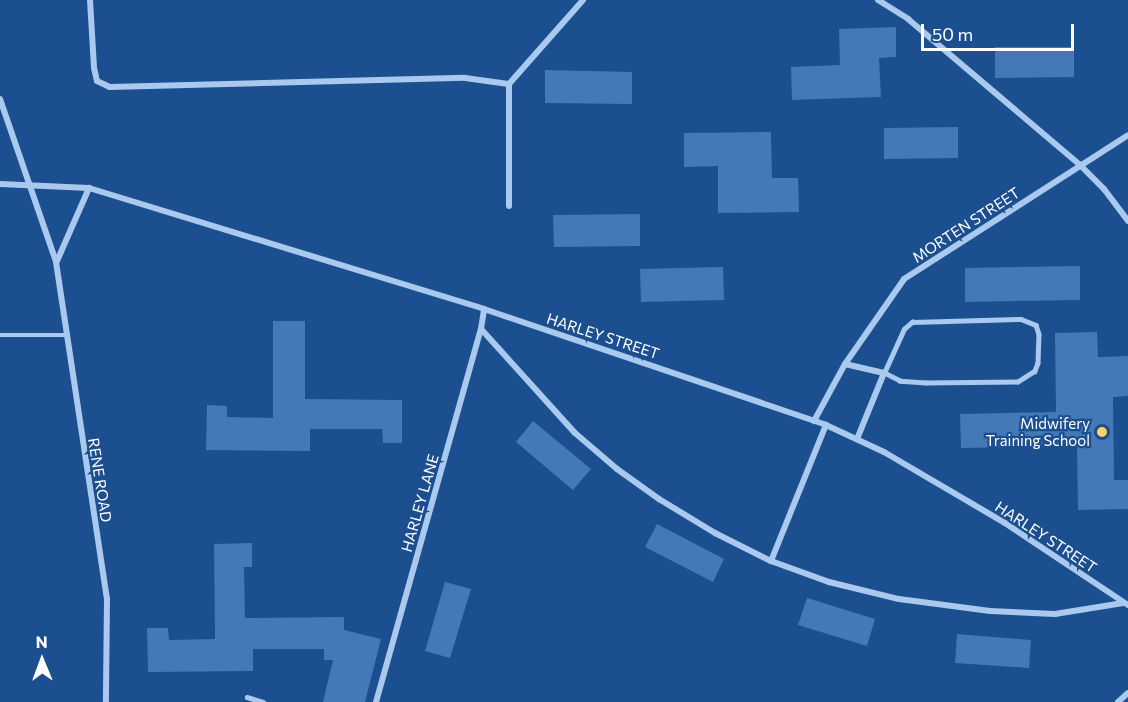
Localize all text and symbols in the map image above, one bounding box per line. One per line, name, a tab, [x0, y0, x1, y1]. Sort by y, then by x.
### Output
scale bar	[924, 12, 1077, 50]
text: 50 m	[932, 23, 973, 45]
street label: MORTEN STREET	[909, 184, 1023, 266]
street label: HARLEY STREET	[544, 309, 662, 363]
place label: Midwifery Training School	[986, 414, 1090, 449]
marker: Midwifery Training School	[1095, 425, 1109, 439]
street label: RENE ROAD	[84, 437, 116, 523]
street label: HARLEY LANE	[397, 452, 443, 554]
street label: HARLEY STREET	[992, 497, 1100, 577]
north arrow	[12, 630, 72, 690]
text: N	[36, 632, 48, 651]

